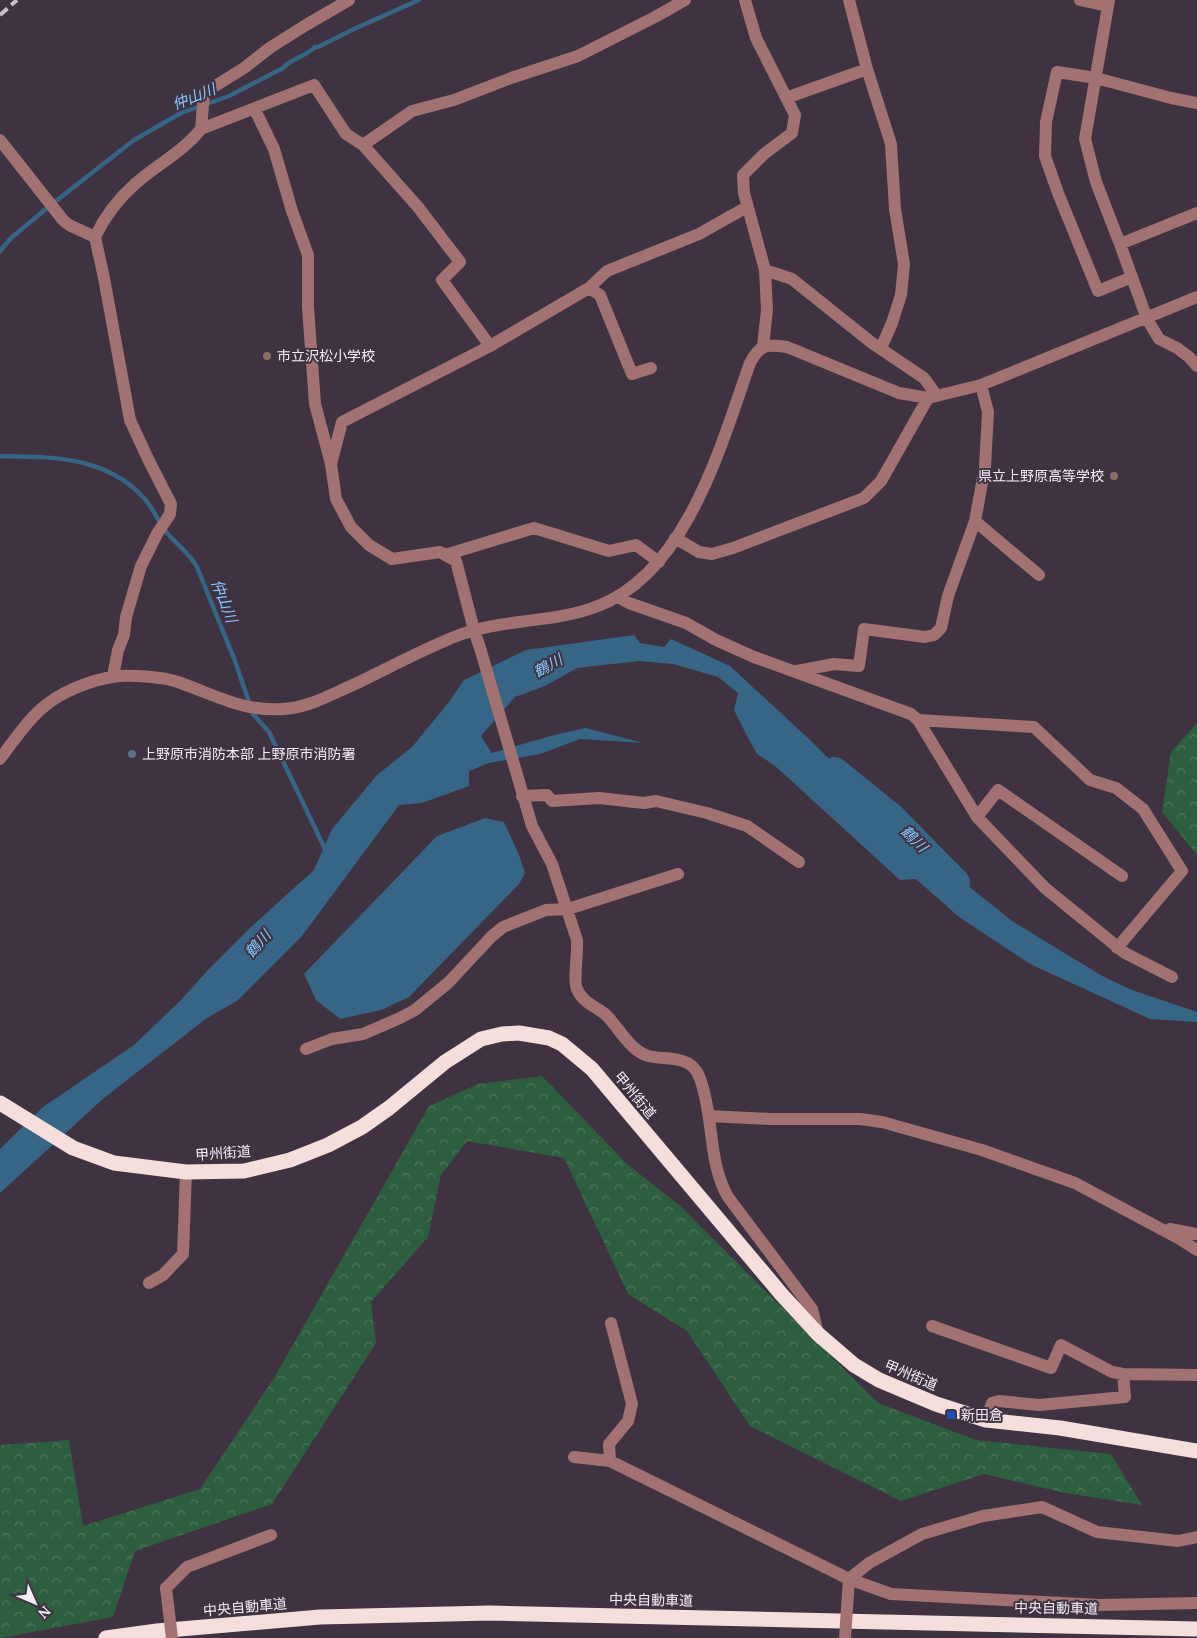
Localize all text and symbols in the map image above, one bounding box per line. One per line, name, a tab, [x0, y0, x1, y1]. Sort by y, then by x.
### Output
water label: 仲山川	[169, 78, 220, 114]
place label: 市立沢松小学校	[277, 346, 375, 365]
marker: 市立沢松小学校	[261, 350, 273, 362]
place label: 県立上野原高等学校	[978, 466, 1104, 485]
marker: 県立上野原高等学校	[1108, 470, 1120, 482]
water label: 仲山川	[208, 576, 243, 627]
water label: 鶴川	[530, 648, 567, 681]
place label: 上野原市消防本部 上野原市消防署	[142, 744, 355, 763]
marker: 上野原市消防本部 上野原市消防署	[126, 748, 138, 760]
water label: 鶴川	[897, 821, 934, 857]
water label: 鶴川	[240, 924, 276, 961]
street label: 甲州街道	[610, 1067, 661, 1122]
street label: 甲州街道	[194, 1141, 252, 1164]
street label: 甲州街道	[882, 1355, 941, 1394]
place label: 新田倉	[961, 1405, 1003, 1424]
marker: 新田倉	[945, 1409, 957, 1421]
north arrow	[10, 1578, 60, 1628]
street label: 中央自動車道	[609, 1589, 693, 1610]
street label: 中央自動車道	[202, 1593, 288, 1620]
street label: 中央自動車道	[1014, 1597, 1098, 1618]
text: N	[34, 1602, 55, 1623]

